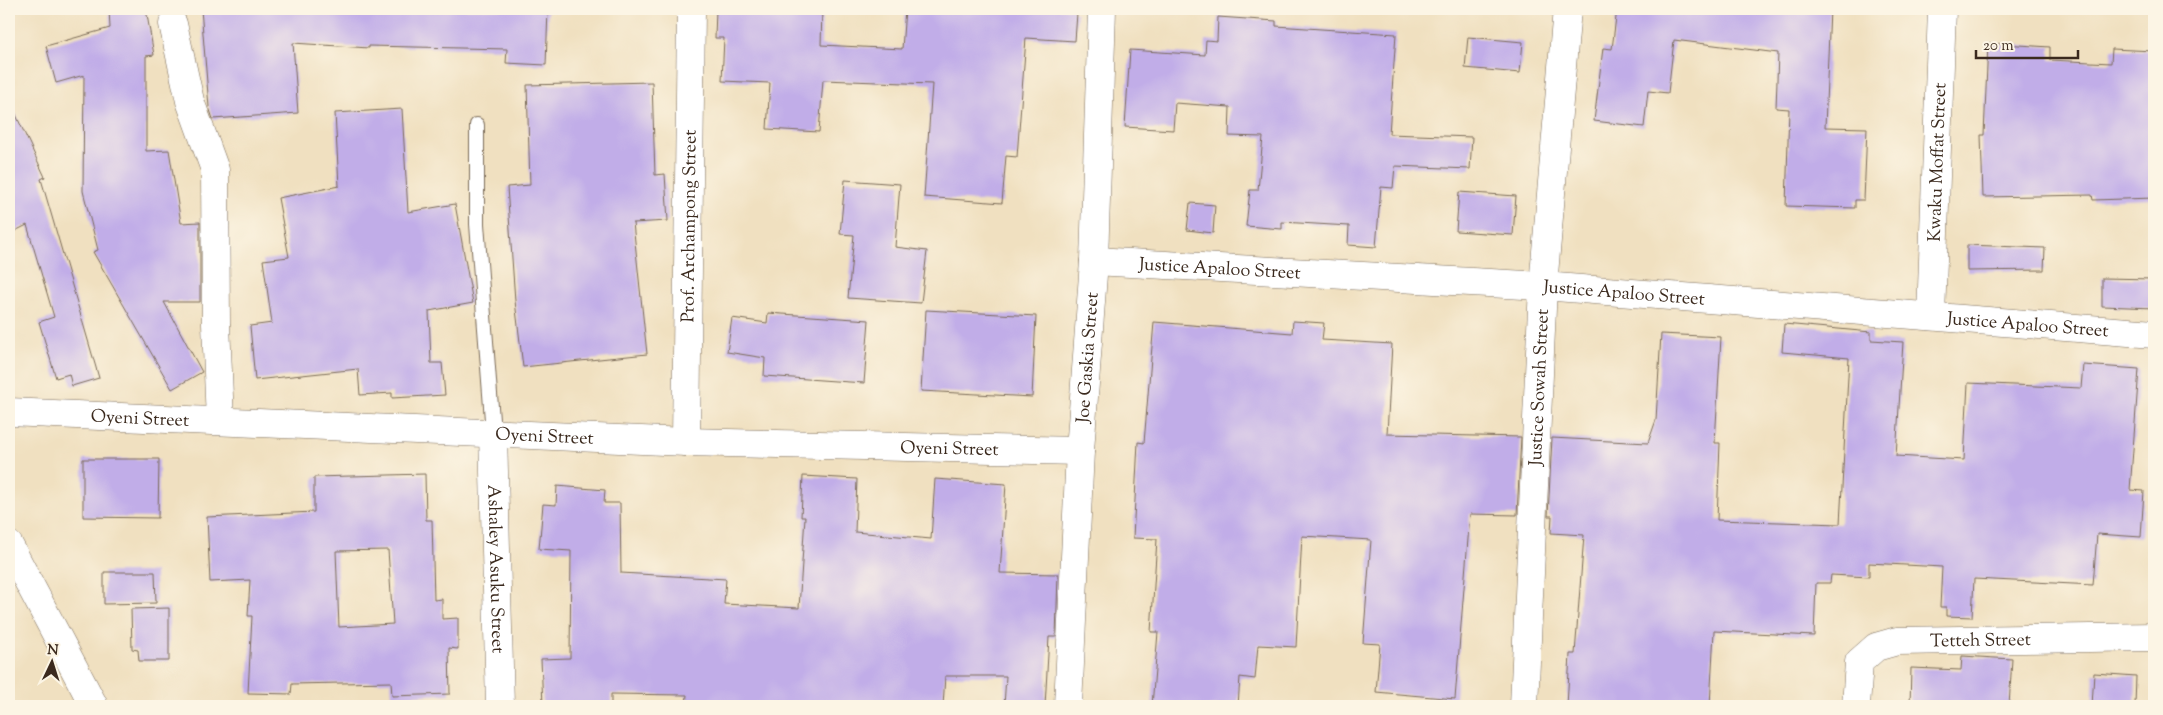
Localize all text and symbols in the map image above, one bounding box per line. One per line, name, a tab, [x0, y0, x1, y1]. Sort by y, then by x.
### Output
scale bar	[1976, 28, 2078, 60]
text: 20 m	[1983, 36, 2014, 57]
street label: Kwaku Moffat Street	[1923, 82, 1954, 242]
street label: Prof. Archampong Street	[676, 129, 705, 323]
street label: Justice Apaloo Street	[1137, 252, 1301, 287]
street label: Justice Apaloo Street	[1541, 275, 1706, 314]
street label: Joe Gaskia Street	[1071, 291, 1107, 425]
street label: Justice Apaloo Street	[1945, 307, 2109, 345]
street label: Justice Sowah Street	[1524, 308, 1557, 467]
street label: Oyeni Street	[90, 405, 190, 435]
street label: Oyeni Street	[495, 423, 594, 453]
street label: Oyeni Street	[900, 436, 999, 464]
street label: Ashaley Asuku Street	[479, 484, 510, 654]
street label: Tetteh Street	[1930, 628, 2031, 655]
north arrow	[28, 638, 78, 688]
text: N	[46, 641, 59, 661]

